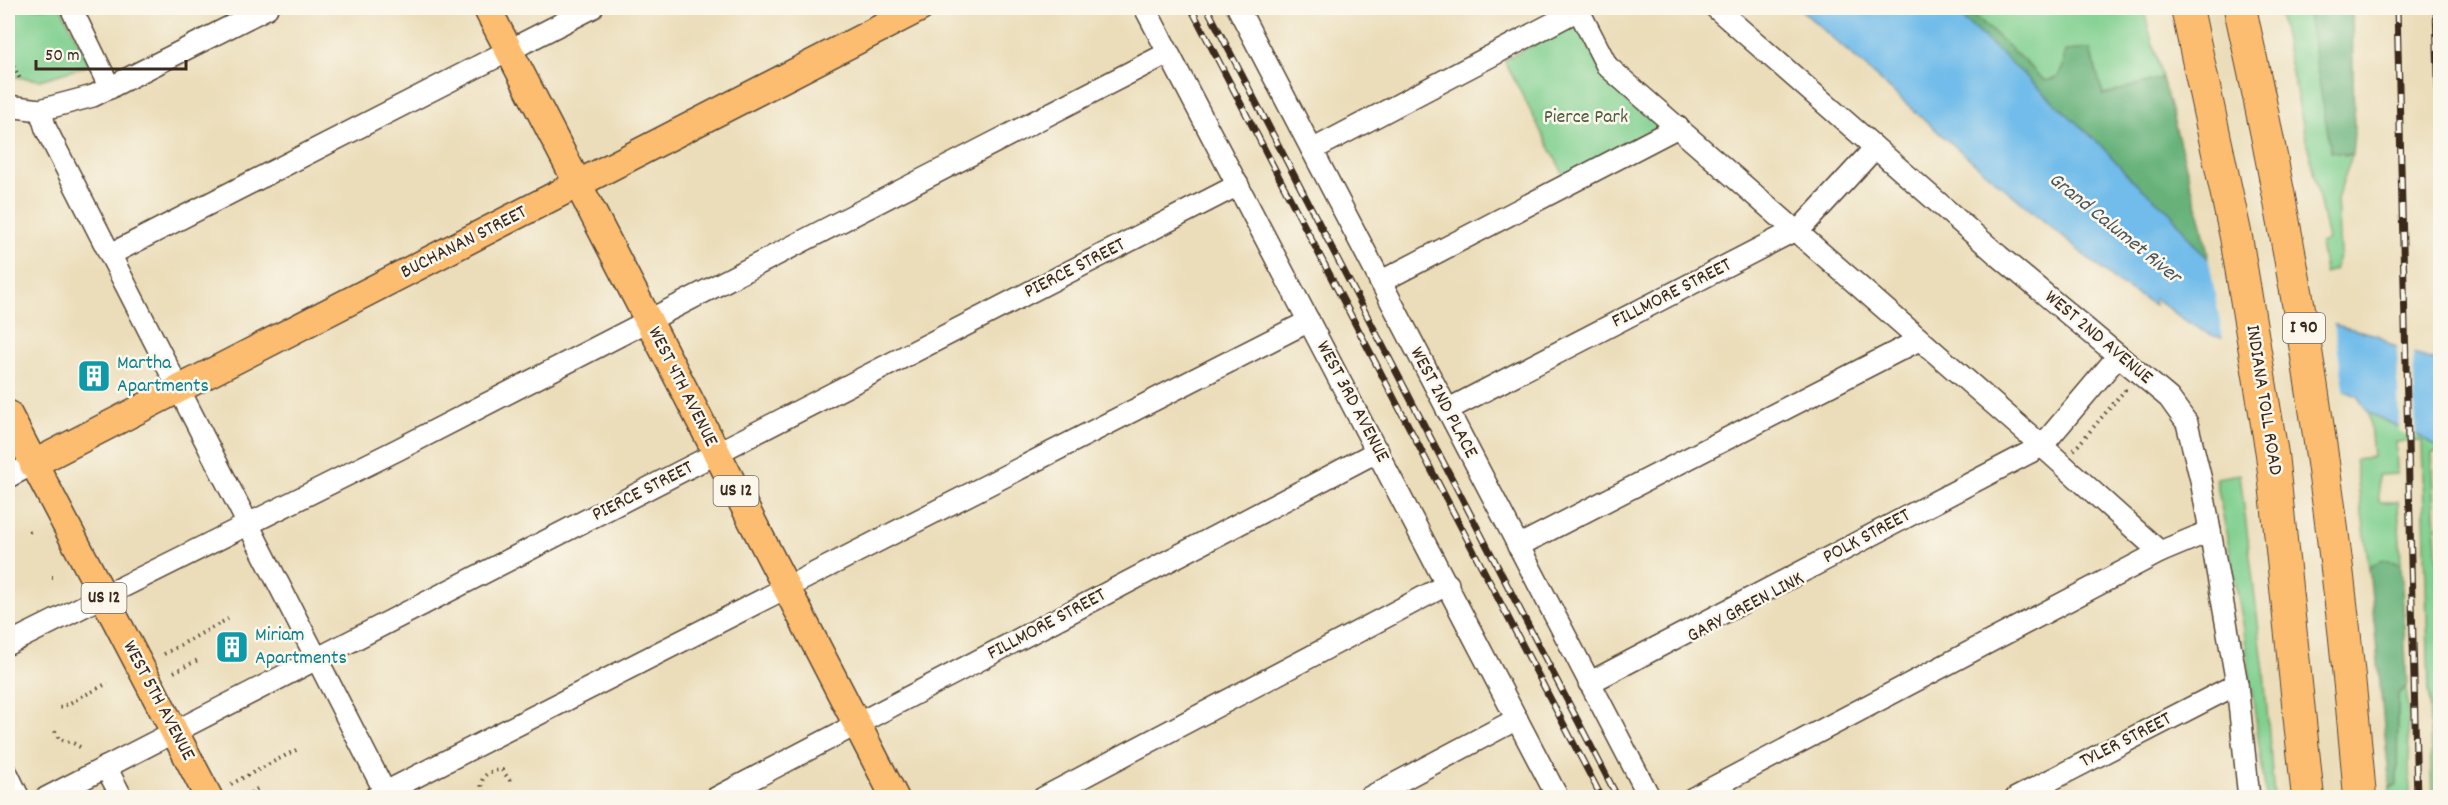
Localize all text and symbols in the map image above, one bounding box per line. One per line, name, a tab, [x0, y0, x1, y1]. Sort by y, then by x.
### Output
scale bar	[36, 33, 186, 71]
text: 50 m	[45, 44, 80, 69]
park label: Pierce Park	[1544, 104, 1628, 132]
water label: Grand Calumet River	[2041, 166, 2188, 293]
street label: BUCHANAN STREET	[396, 199, 532, 287]
street label: PIERCE STREET	[1019, 231, 1131, 307]
street label: FILLMORE STREET	[1607, 252, 1737, 336]
street label: WEST 2ND AVENUE	[2038, 284, 2158, 392]
road number: I 90	[2283, 313, 2325, 343]
street label: WEST 4TH AVENUE	[640, 322, 724, 452]
street label: INDIANA TOLL ROAD	[2237, 323, 2289, 477]
street label: WEST 3RD AVENUE	[1308, 336, 1396, 468]
street label: WEST 2ND PLACE	[1402, 342, 1484, 464]
place label: Martha Apartments	[117, 350, 209, 401]
building icon: Martha Apartments	[76, 358, 112, 394]
street label: PIERCE STREET	[587, 454, 699, 530]
road number: US 12	[714, 476, 758, 506]
street label: POLK STREET	[1818, 502, 1916, 572]
street label: GARY GREEN LINK	[1683, 565, 1809, 651]
street label: FILLMORE STREET	[983, 582, 1111, 668]
road number: US 12	[82, 583, 126, 613]
place label: Miriam Apartments	[255, 622, 347, 673]
building icon: Miriam Apartments	[214, 629, 250, 665]
street label: WEST 5TH AVENUE	[115, 636, 201, 766]
street label: TYLER STREET	[2075, 706, 2177, 776]

